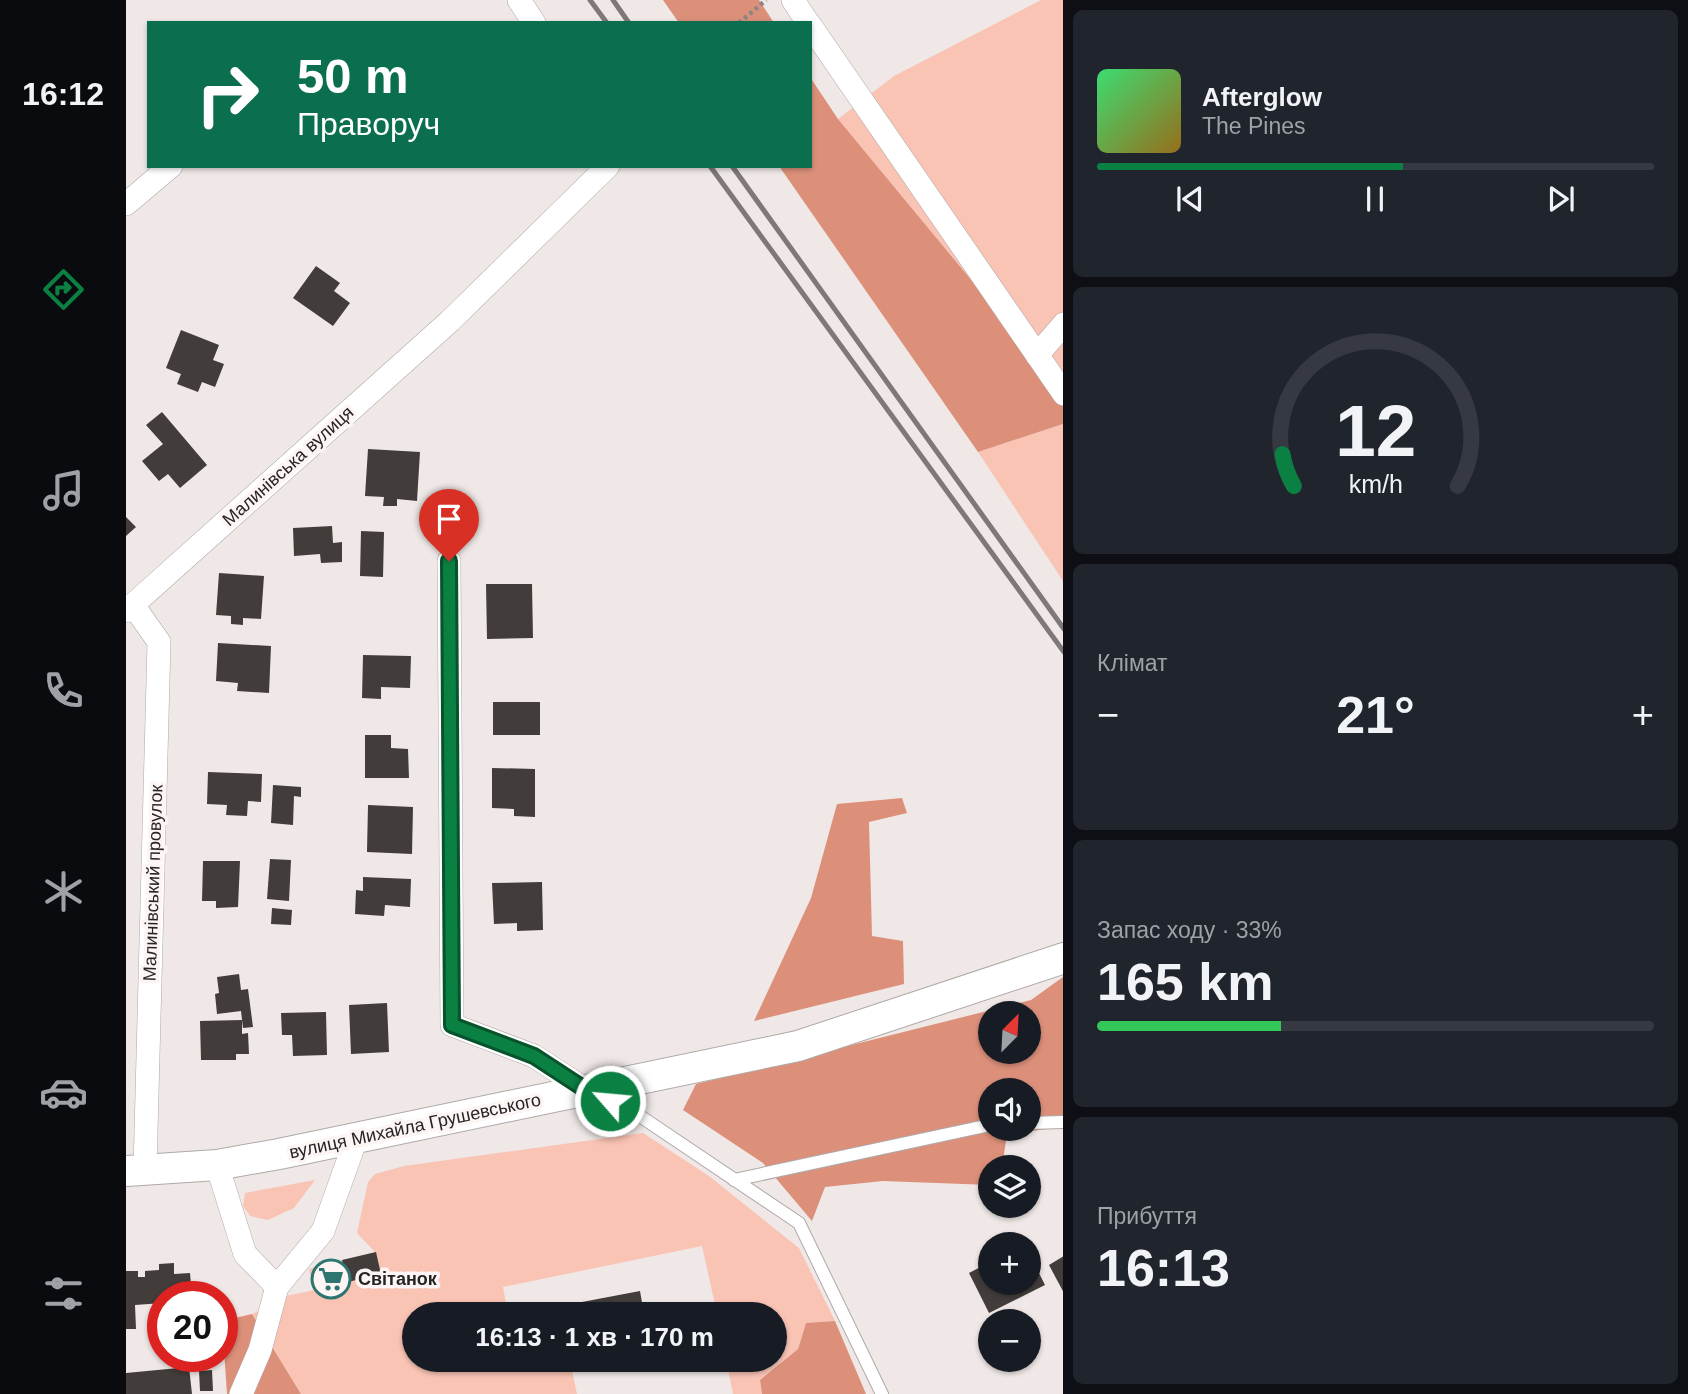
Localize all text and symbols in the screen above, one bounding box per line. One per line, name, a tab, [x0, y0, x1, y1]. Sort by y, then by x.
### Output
icon: right	[182, 49, 273, 140]
text: 50 m	[297, 49, 409, 103]
text: 16:12	[22, 76, 104, 112]
text: Afterglow	[1202, 82, 1322, 112]
text: Праворуч	[297, 106, 440, 142]
text: The Pines	[1202, 113, 1306, 139]
icon: previous	[1171, 180, 1209, 218]
icon: pause	[1356, 180, 1394, 218]
icon: next	[1542, 180, 1580, 218]
icon: directions	[39, 265, 88, 314]
text: 12	[1335, 391, 1416, 472]
street label: Малинівська вулиця	[218, 402, 358, 530]
icon: music	[39, 466, 88, 515]
text: km/h	[1348, 470, 1403, 498]
pin	[419, 489, 479, 561]
icon: arrive	[430, 500, 468, 538]
text: Клімат	[1097, 650, 1168, 676]
icon: phone	[39, 666, 88, 715]
text: 21°	[1336, 686, 1415, 744]
text: −	[1097, 694, 1119, 736]
text: +	[1632, 694, 1654, 736]
street label: Малинівський провулок	[140, 784, 166, 982]
icon: climate	[39, 867, 88, 916]
text: Запас ходу · 33%	[1097, 917, 1282, 943]
text: 165 km	[1097, 953, 1273, 1011]
north arrow	[978, 1001, 1041, 1064]
map controls	[978, 1001, 1041, 1372]
position arrow	[573, 1064, 647, 1138]
icon: car	[39, 1068, 88, 1117]
button: sound	[978, 1078, 1041, 1141]
street label: вулиця Михайла Грушевського	[287, 1090, 543, 1162]
button: layers	[978, 1155, 1041, 1218]
text: Прибуття	[1097, 1203, 1197, 1229]
button: +	[978, 1232, 1041, 1295]
text: 16:13	[1097, 1239, 1230, 1297]
supermarket icon: Світанок	[310, 1258, 352, 1300]
icon: filters	[39, 1269, 88, 1318]
place label: Світанок	[358, 1269, 438, 1289]
speed limit sign: 20	[147, 1281, 238, 1372]
button: −	[978, 1309, 1041, 1372]
text: 16:13 · 1 хв · 170 m	[475, 1322, 714, 1352]

